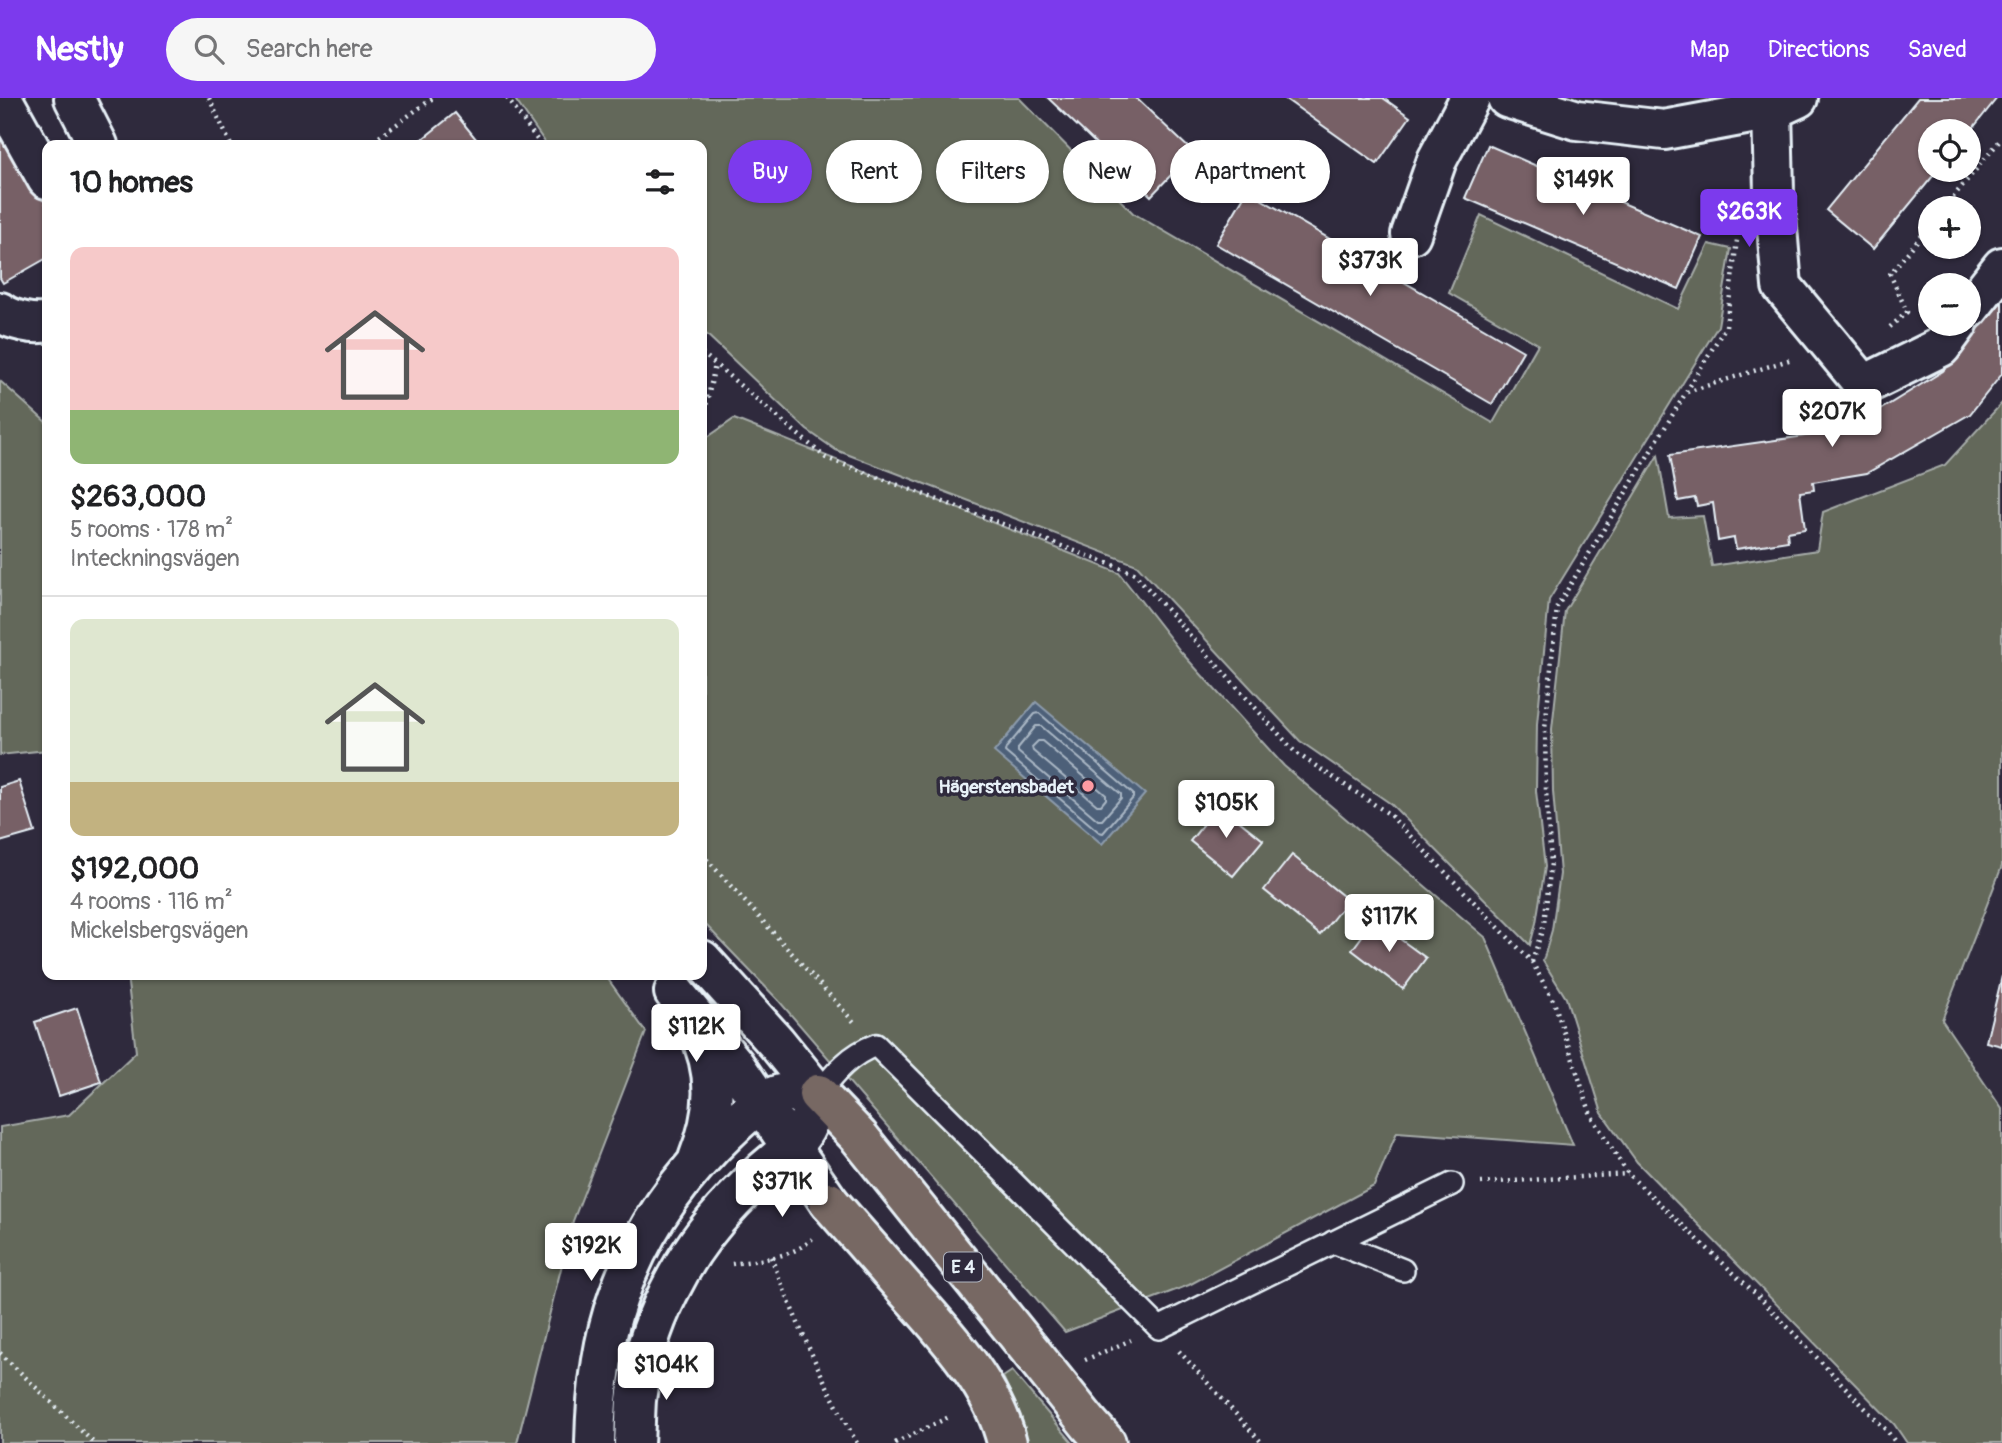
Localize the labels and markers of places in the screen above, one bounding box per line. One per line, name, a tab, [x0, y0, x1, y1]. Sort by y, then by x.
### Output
pin: $149K	[1534, 158, 1632, 217]
pin: $263K	[1700, 190, 1798, 249]
pin: $373K	[1321, 238, 1419, 298]
pin: $207K	[1783, 390, 1881, 449]
place label: Hägerstensbadet	[939, 775, 1075, 799]
marker: Hägerstensbadet	[1080, 778, 1096, 794]
pin: $105K	[1177, 780, 1275, 840]
pin: $117K	[1340, 894, 1438, 954]
pin: $112K	[647, 1004, 745, 1064]
pin: $371K	[733, 1160, 831, 1219]
pin: $192K	[542, 1224, 640, 1283]
pin: $104K	[617, 1342, 715, 1402]

